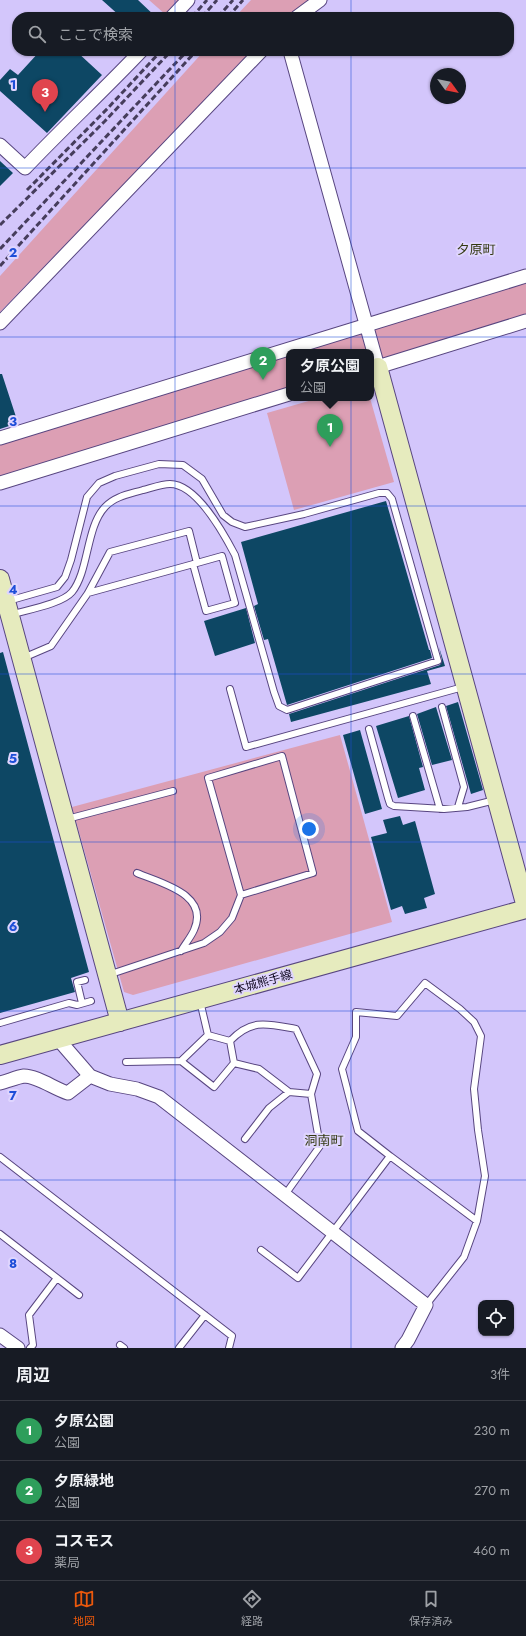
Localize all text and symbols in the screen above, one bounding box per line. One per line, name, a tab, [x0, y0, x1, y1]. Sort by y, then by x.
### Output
search box	[12, 12, 514, 56]
icon: search	[26, 23, 48, 45]
text: ここで検索	[58, 24, 133, 46]
north arrow	[430, 68, 466, 104]
text: 1	[10, 75, 16, 94]
pin: 3	[32, 79, 58, 112]
district label: 夕原町	[456, 240, 496, 259]
text: 2	[9, 243, 17, 262]
pin: 2	[250, 347, 276, 380]
popup	[286, 349, 374, 401]
text: 夕原公園	[300, 355, 360, 377]
text: 公園	[300, 378, 326, 397]
text: 3	[9, 412, 17, 431]
pin: 1	[317, 414, 343, 447]
text: 4	[8, 580, 18, 599]
text: 5	[9, 749, 17, 768]
your location	[299, 819, 319, 839]
text: 6	[9, 917, 18, 936]
street label: 本城熊手線	[232, 965, 294, 999]
text: 7	[9, 1086, 17, 1105]
district label: 洞南町	[304, 1131, 344, 1150]
text: 8	[9, 1254, 17, 1273]
map controls	[478, 1300, 514, 1336]
button: locate	[478, 1300, 514, 1336]
text: 周辺	[16, 1363, 50, 1387]
text: 3件	[490, 1365, 510, 1384]
text: 夕原公園	[54, 1410, 114, 1432]
text: 1	[26, 1421, 32, 1440]
text: 230 m	[474, 1421, 510, 1440]
text: 公園	[54, 1433, 80, 1452]
text: 夕原緑地	[54, 1470, 114, 1492]
text: 2	[25, 1481, 33, 1500]
text: 270 m	[474, 1481, 510, 1500]
text: 公園	[54, 1493, 80, 1512]
text: コスモス	[54, 1530, 114, 1552]
text: 3	[25, 1541, 33, 1560]
text: 460 m	[473, 1541, 510, 1560]
text: 薬局	[54, 1553, 80, 1572]
tab: 地図	[73, 1588, 95, 1629]
tab: 経路	[241, 1588, 263, 1629]
tab: 保存済み	[409, 1588, 453, 1629]

